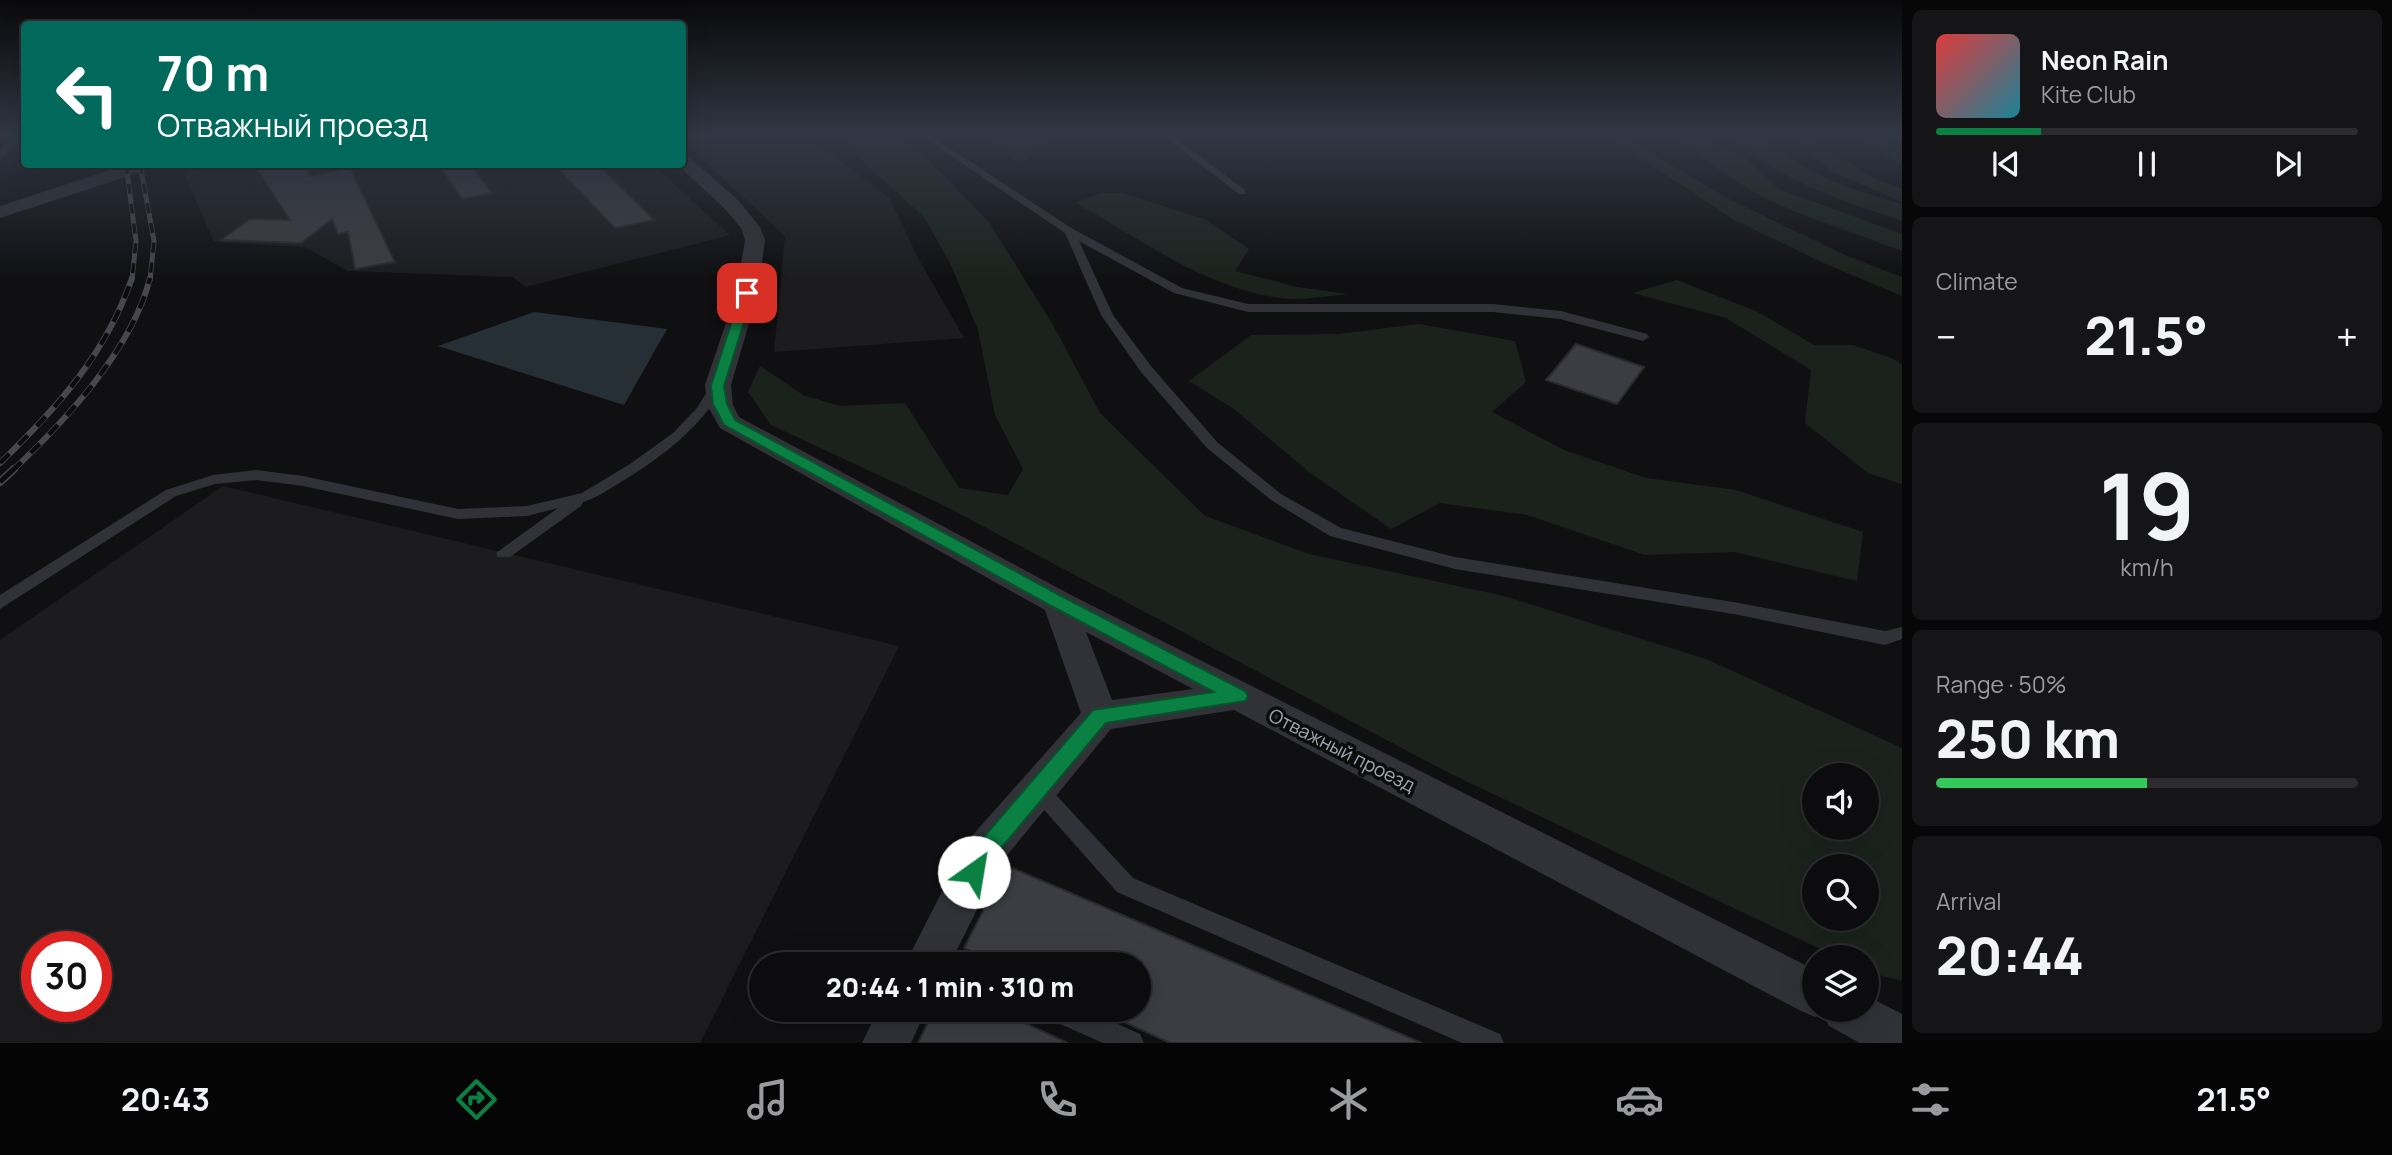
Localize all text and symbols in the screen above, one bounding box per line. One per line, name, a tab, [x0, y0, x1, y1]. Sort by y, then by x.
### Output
text: 70 m	[157, 39, 269, 106]
text: Neon Rain	[2041, 42, 2169, 78]
icon: left	[42, 49, 133, 140]
text: Kite Club	[2041, 78, 2136, 110]
text: Отважный проезд	[157, 103, 428, 147]
icon: previous	[1987, 145, 2025, 183]
icon: pause	[2128, 145, 2166, 183]
icon: next	[2269, 145, 2307, 183]
pin	[717, 263, 777, 323]
text: Climate	[1936, 265, 2018, 297]
icon: arrive	[728, 274, 766, 312]
text: 21.5°	[2085, 300, 2208, 371]
text: −	[1936, 310, 1957, 362]
text: +	[2336, 310, 2358, 362]
text: 19	[2099, 443, 2195, 567]
text: km/h	[2120, 551, 2174, 583]
text: Range · 50%	[1936, 668, 2066, 700]
street label: Отважный проезд	[1264, 702, 1420, 798]
text: 250 km	[1936, 703, 2120, 774]
map controls	[1802, 763, 1879, 1022]
button: sound	[1802, 763, 1879, 840]
position arrow	[937, 835, 1011, 909]
button: search	[1802, 854, 1879, 931]
text: Arrival	[1936, 885, 2002, 917]
text: 20:44	[1936, 920, 2084, 991]
speed limit sign: 30	[21, 931, 112, 1022]
button: layers	[1802, 945, 1879, 1022]
text: 20:44 · 1 min · 310 m	[826, 969, 1074, 1005]
icon: directions	[452, 1075, 501, 1124]
icon: music	[743, 1075, 792, 1124]
icon: phone	[1033, 1075, 1082, 1124]
icon: climate	[1324, 1075, 1373, 1124]
icon: car	[1615, 1075, 1664, 1124]
icon: filters	[1906, 1075, 1955, 1124]
text: 20:43	[121, 1077, 210, 1121]
text: 21.5°	[2196, 1077, 2271, 1121]

